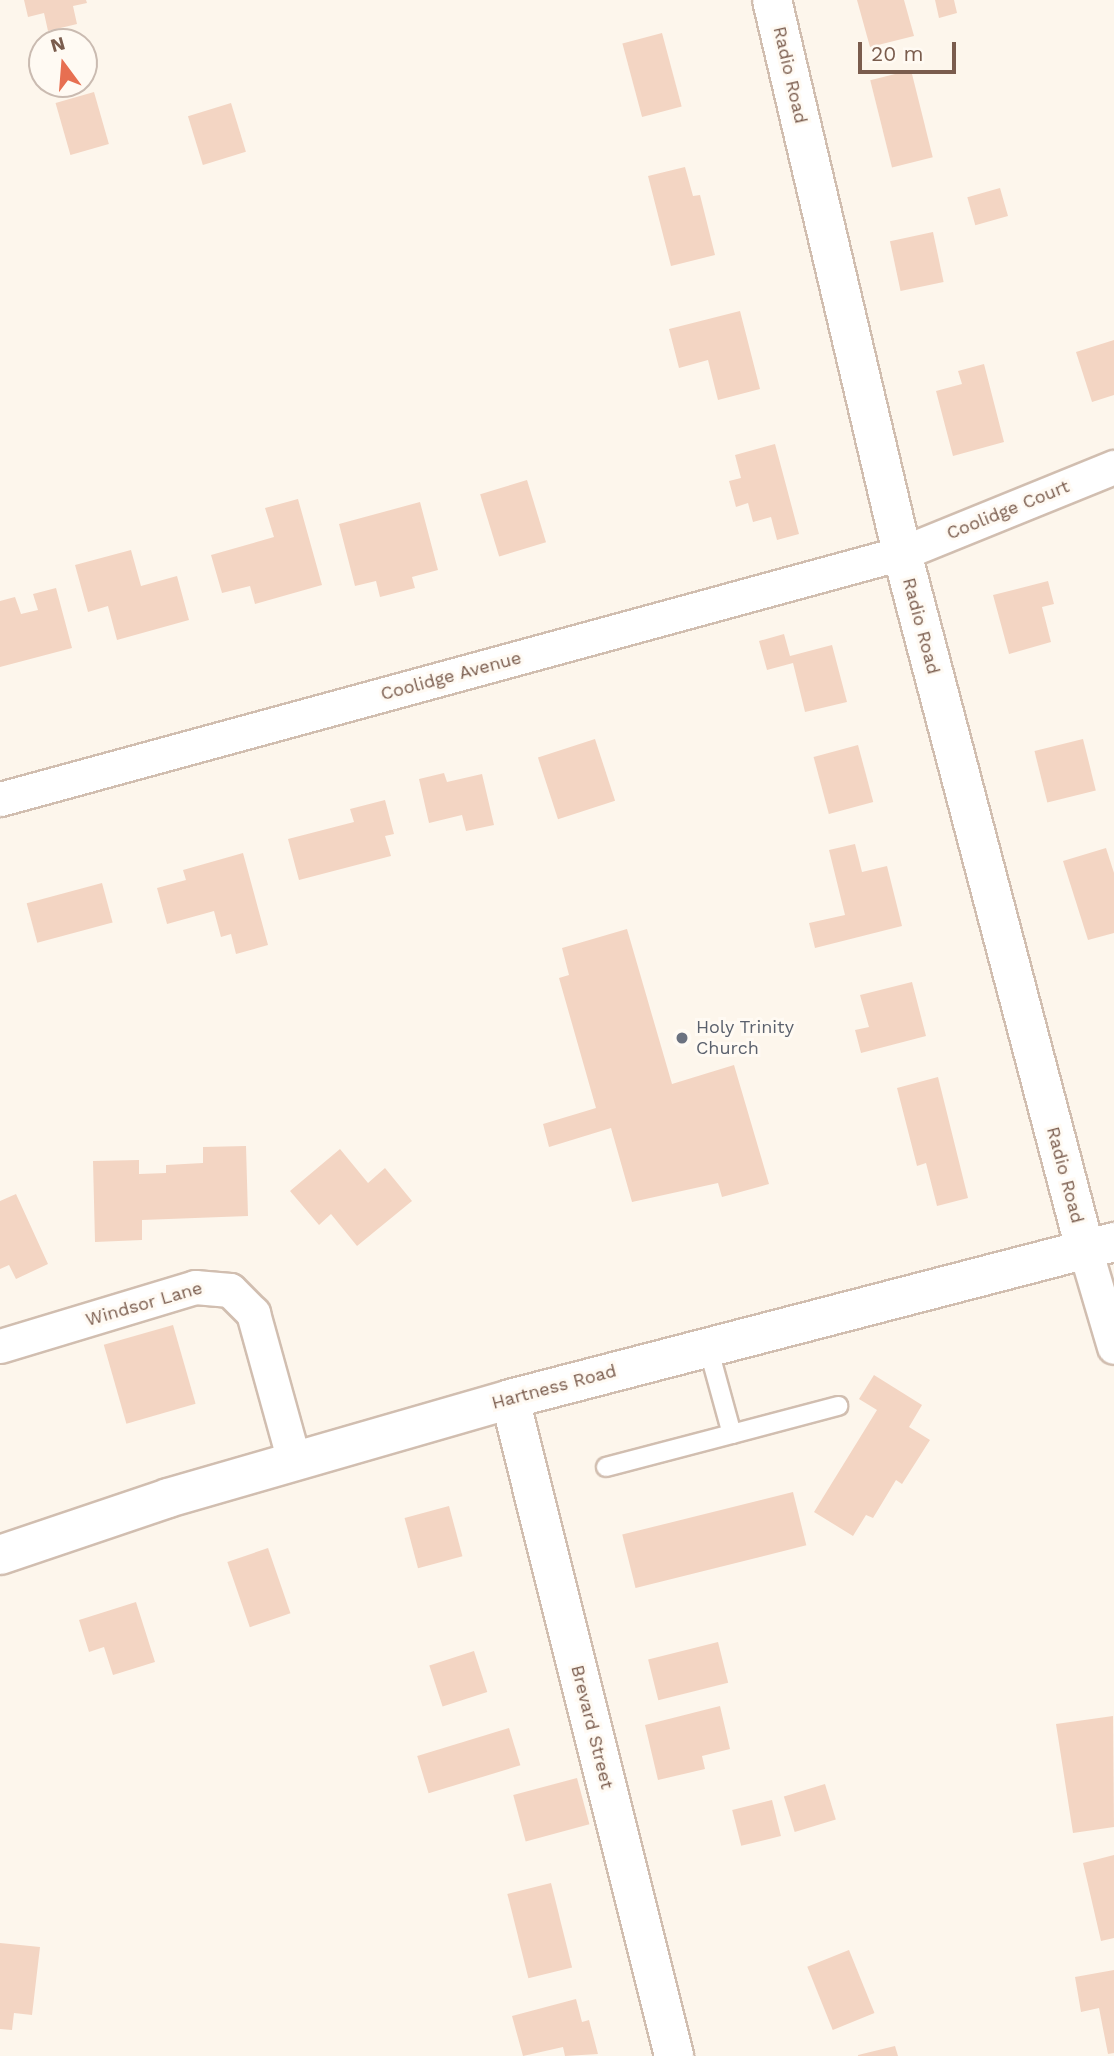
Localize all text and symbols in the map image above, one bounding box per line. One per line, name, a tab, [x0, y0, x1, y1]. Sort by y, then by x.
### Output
street label: Radio Road	[768, 24, 812, 126]
north arrow	[28, 28, 98, 98]
scale bar	[862, 28, 960, 72]
text: N	[48, 31, 68, 57]
text: 20 m	[871, 41, 923, 66]
street label: Coolidge Court	[944, 476, 1072, 544]
street label: Radio Road	[898, 575, 944, 677]
street label: Coolidge Avenue	[378, 647, 524, 705]
place label: Holy Trinity Church	[696, 1017, 795, 1060]
marker: Holy Trinity Church	[674, 1030, 690, 1046]
street label: Radio Road	[1042, 1124, 1088, 1226]
street label: Windsor Lane	[83, 1277, 205, 1331]
street label: Hartness Road	[489, 1360, 619, 1414]
street label: Brevard Street	[566, 1663, 618, 1791]

